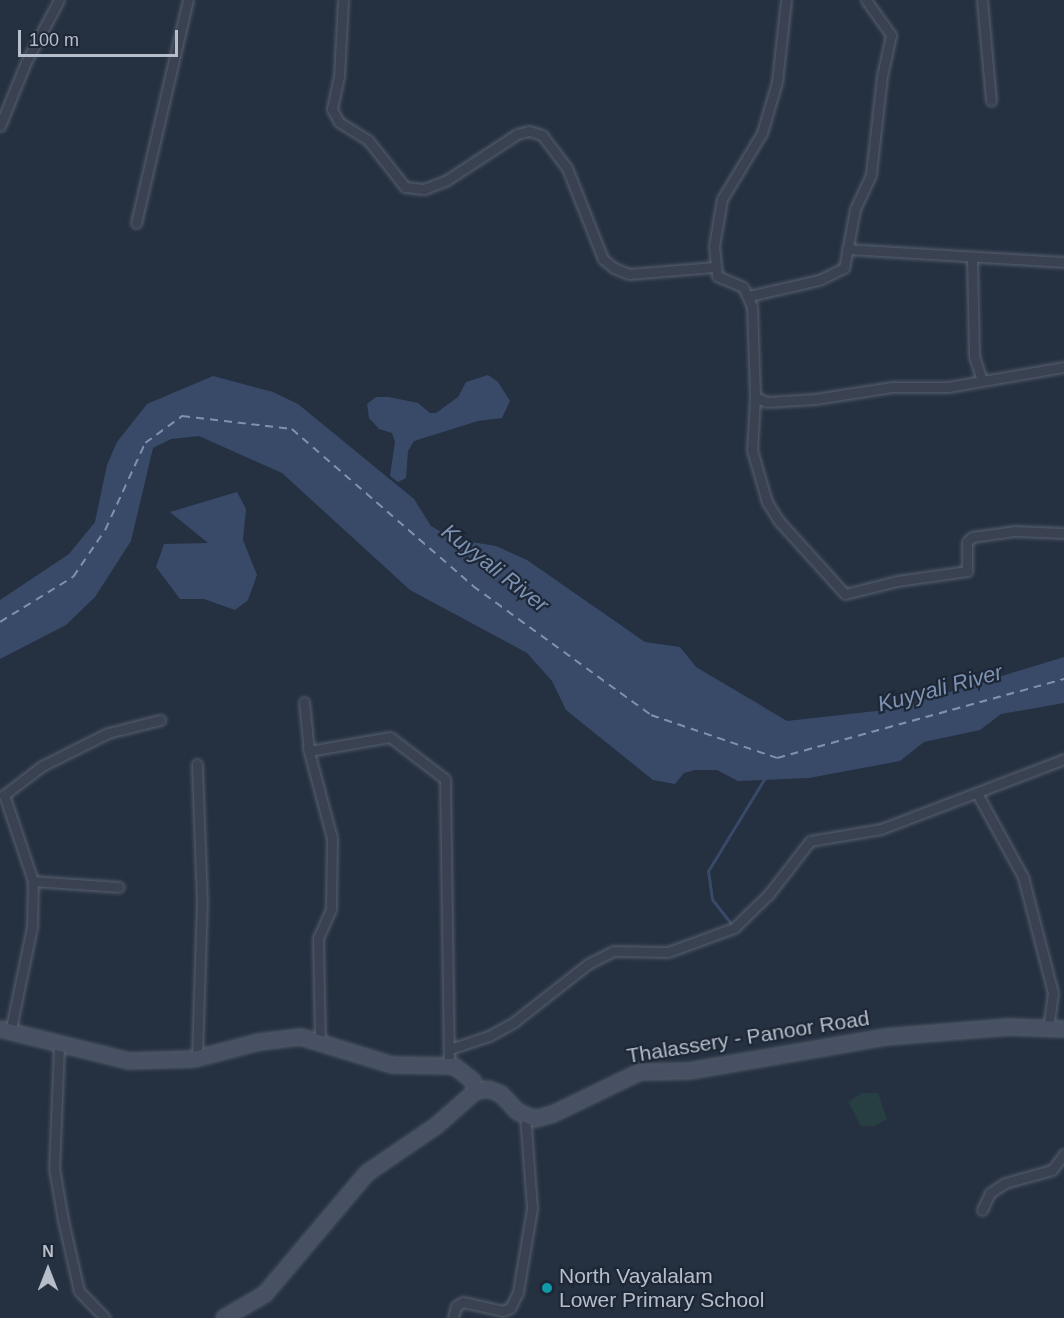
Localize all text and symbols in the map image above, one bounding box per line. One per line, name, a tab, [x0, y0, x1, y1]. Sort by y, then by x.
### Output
scale bar	[21, 18, 182, 56]
text: 100 m	[29, 30, 79, 50]
water label: Kuyyali River	[436, 518, 554, 618]
water label: Kuyyali River	[875, 659, 1005, 717]
street label: Thalassery - Panoor Road	[625, 1005, 871, 1069]
north arrow	[18, 1240, 78, 1300]
text: N	[42, 1243, 54, 1260]
place label: North Vayalalam Lower Primary School	[559, 1263, 764, 1313]
marker: North Vayalalam Lower Primary School	[540, 1281, 554, 1295]

